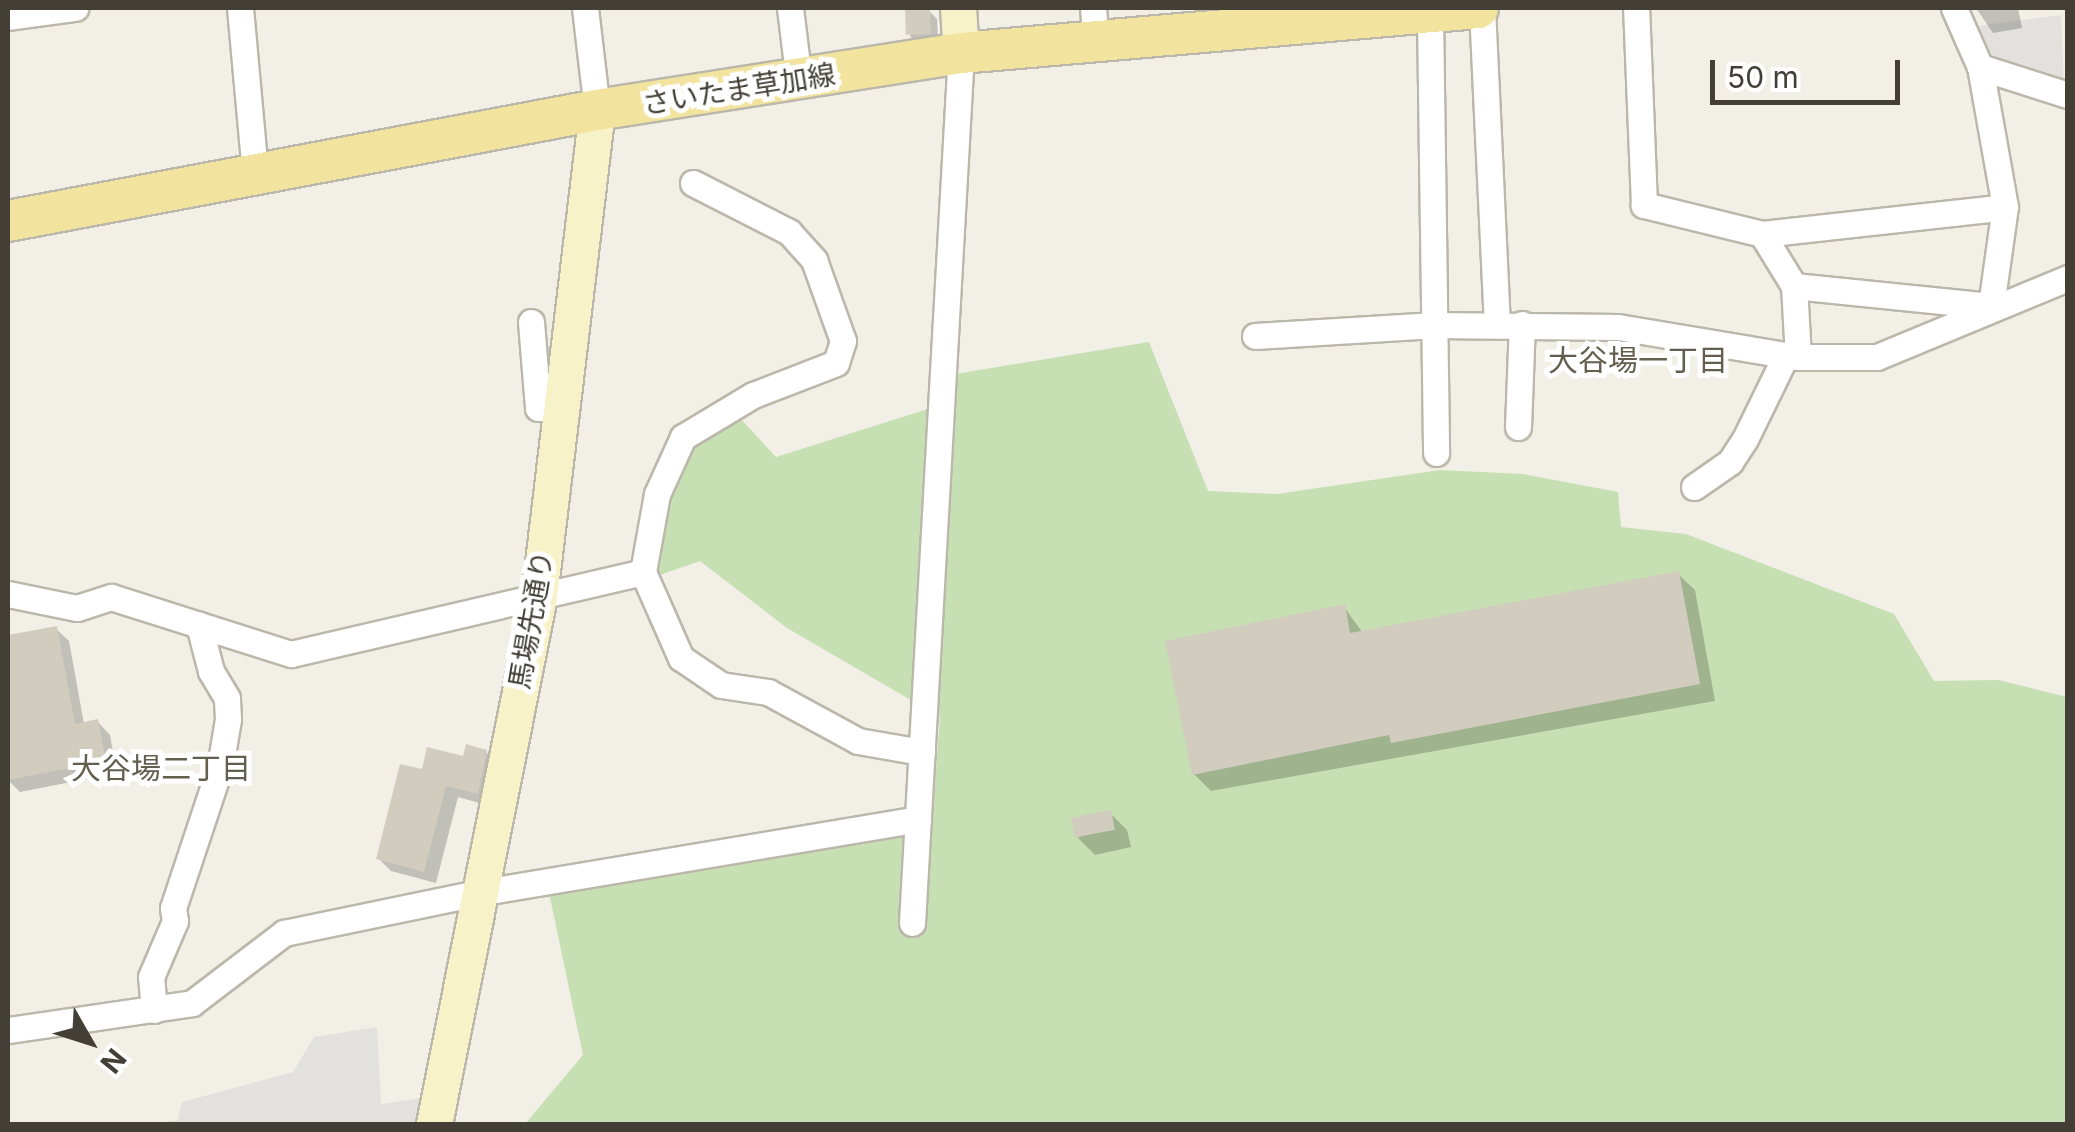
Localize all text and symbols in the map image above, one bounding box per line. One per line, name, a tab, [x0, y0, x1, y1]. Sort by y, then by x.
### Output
scale bar	[1715, 40, 1905, 102]
street label: さいたま草加線	[640, 57, 838, 121]
text: 50 m	[1727, 59, 1799, 95]
district label: 大谷場一丁目	[1548, 342, 1728, 378]
street label: 馬場先通り	[502, 548, 560, 692]
district label: 大谷場二丁目	[71, 750, 251, 786]
north arrow	[40, 992, 140, 1092]
text: N	[93, 1042, 133, 1080]

